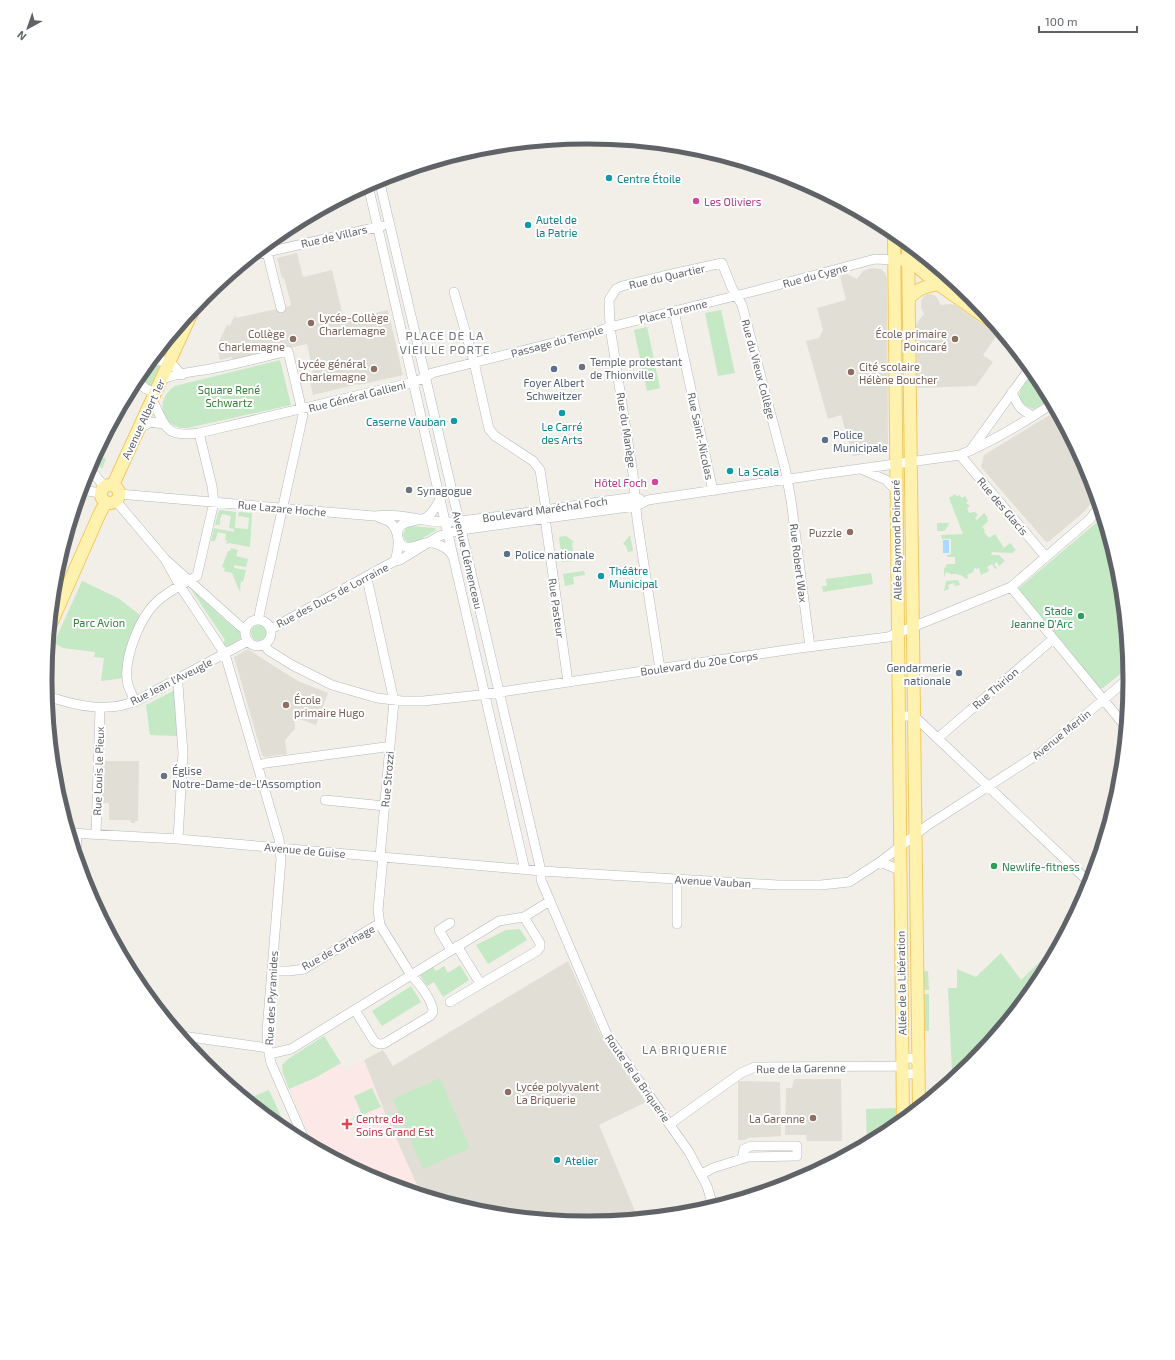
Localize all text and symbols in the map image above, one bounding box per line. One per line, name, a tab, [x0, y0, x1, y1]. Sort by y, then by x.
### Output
north arrow	[8, 8, 48, 48]
scale bar	[1039, 8, 1137, 34]
text: 100 m	[1045, 14, 1077, 28]
text: N	[14, 28, 28, 44]
place label: Centre Étoile	[617, 172, 681, 185]
marker: Centre Étoile	[604, 173, 614, 183]
place label: Les Oliviers	[704, 195, 762, 208]
marker: Les Oliviers	[691, 196, 701, 206]
place label: Autel de la Patrie	[536, 213, 578, 239]
marker: Autel de la Patrie	[523, 220, 533, 230]
street label: Rue de Villars	[299, 222, 369, 250]
street label: Rue du Cygne	[781, 260, 849, 290]
street label: Rue du Quartier	[628, 261, 707, 292]
street label: Place Turenne	[638, 296, 708, 326]
place label: Lycée-Collège Charlemagne	[319, 311, 389, 337]
marker: Lycée-Collège Charlemagne	[306, 318, 316, 328]
street label: Rue du Vieux Collège	[739, 318, 779, 421]
street label: Passage du Temple	[509, 322, 605, 360]
place label: Collège Charlemagne	[219, 327, 285, 353]
place label: École primaire Poincaré	[876, 327, 947, 353]
district label: PLACE DE LA VIEILLE PORTE	[399, 328, 491, 356]
marker: Collège Charlemagne	[288, 334, 298, 344]
marker: École primaire Poincaré	[950, 334, 960, 344]
place label: Temple protestant de Thionville	[590, 355, 682, 381]
place label: Lycée général Charlemagne	[298, 357, 367, 383]
place label: Cité scolaire Hélène Boucher	[859, 360, 938, 386]
marker: Temple protestant de Thionville	[577, 362, 587, 372]
marker: Lycée général Charlemagne	[369, 364, 379, 374]
marker: Foyer Albert Schweitzer	[549, 364, 559, 374]
marker: Cité scolaire Hélène Boucher	[846, 367, 856, 377]
street label: Avenue Albert 1er	[119, 376, 168, 461]
place label: Foyer Albert Schweitzer	[524, 376, 584, 402]
street label: Rue Général Gallieni	[307, 378, 407, 414]
park label: Square René Schwartz	[198, 383, 260, 409]
street label: Rue du Manège	[615, 391, 639, 469]
street label: Rue Saint-Nicolas	[685, 391, 717, 481]
marker: Le Carré des Arts	[557, 408, 567, 418]
place label: Caserne Vauban	[366, 415, 446, 428]
marker: Caserne Vauban	[449, 416, 459, 426]
place label: Le Carré des Arts	[541, 420, 583, 446]
place label: Police Municipale	[833, 428, 888, 454]
marker: Police Municipale	[820, 435, 830, 445]
place label: La Scala	[738, 465, 779, 478]
marker: La Scala	[725, 466, 735, 476]
street label: Rue des Glacis	[975, 474, 1031, 538]
place label: Hôtel Foch	[594, 476, 647, 489]
marker: Hôtel Foch	[650, 477, 660, 487]
street label: Allée Raymond Poincaré	[888, 479, 904, 600]
place label: Synagogue	[417, 484, 472, 497]
marker: Synagogue	[404, 485, 414, 495]
street label: Boulevard Maréchal Foch	[482, 494, 608, 524]
street label: Rue Lazare Hoche	[237, 498, 327, 518]
street label: Avenue Clémenceau	[450, 510, 486, 610]
street label: Rue Robert Wax	[788, 523, 810, 604]
place label: Puzzle	[809, 526, 842, 539]
marker: Puzzle	[845, 527, 855, 537]
place label: Police nationale	[515, 548, 595, 561]
marker: Police nationale	[502, 549, 512, 559]
street label: Rue des Ducs de Lorraine	[274, 560, 390, 630]
place label: Théâtre Municipal	[609, 564, 659, 590]
marker: Théâtre Municipal	[596, 571, 606, 581]
street label: Rue Pasteur	[546, 577, 568, 639]
place label: Stade Jeanne D'Arc	[1010, 604, 1073, 630]
marker: Stade Jeanne D'Arc	[1076, 611, 1086, 621]
park label: Parc Avion	[73, 616, 125, 629]
street label: Boulevard du 20e Corps	[639, 648, 759, 678]
street label: Rue Jean l'Aveugle	[128, 655, 214, 707]
place label: Gendarmerie nationale	[886, 661, 951, 687]
street label: Rue Thirion	[969, 665, 1021, 711]
marker: Gendarmerie nationale	[954, 668, 964, 678]
place label: École primaire Hugo	[294, 693, 365, 719]
marker: École primaire Hugo	[281, 700, 291, 710]
street label: Avenue Merlin	[1029, 706, 1093, 762]
street label: Rue Louis le Pieux	[90, 726, 106, 816]
street label: Rue Strozzi	[378, 750, 396, 808]
place label: Église Notre-Dame-de-l'Assomption	[172, 764, 321, 790]
marker: Église Notre-Dame-de-l'Assomption	[159, 771, 169, 781]
street label: Avenue de Guise	[264, 840, 346, 860]
place label: Newlife-fitness	[1002, 860, 1080, 873]
marker: Newlife-fitness	[989, 861, 999, 871]
street label: Avenue Vauban	[674, 873, 752, 889]
street label: Rue de Carthage	[299, 922, 377, 972]
street label: Allée de la Libération	[894, 931, 908, 1035]
street label: Rue des Pyramides	[262, 950, 280, 1046]
street label: Route de la Briquerie	[603, 1032, 673, 1124]
district label: LA BRIQUERIE	[642, 1042, 728, 1057]
street label: Rue de la Garenne	[756, 1061, 846, 1075]
place label: Lycée polyvalent La Briquerie	[516, 1080, 599, 1106]
marker: Lycée polyvalent La Briquerie	[503, 1087, 513, 1097]
place label: Centre de Soins Grand Est	[356, 1112, 434, 1138]
place label: La Garenne	[749, 1112, 805, 1125]
marker: La Garenne	[808, 1113, 818, 1123]
marker: Centre de Soins Grand Est	[341, 1118, 353, 1130]
place label: Atelier	[565, 1154, 599, 1167]
marker: Atelier	[552, 1155, 562, 1165]

